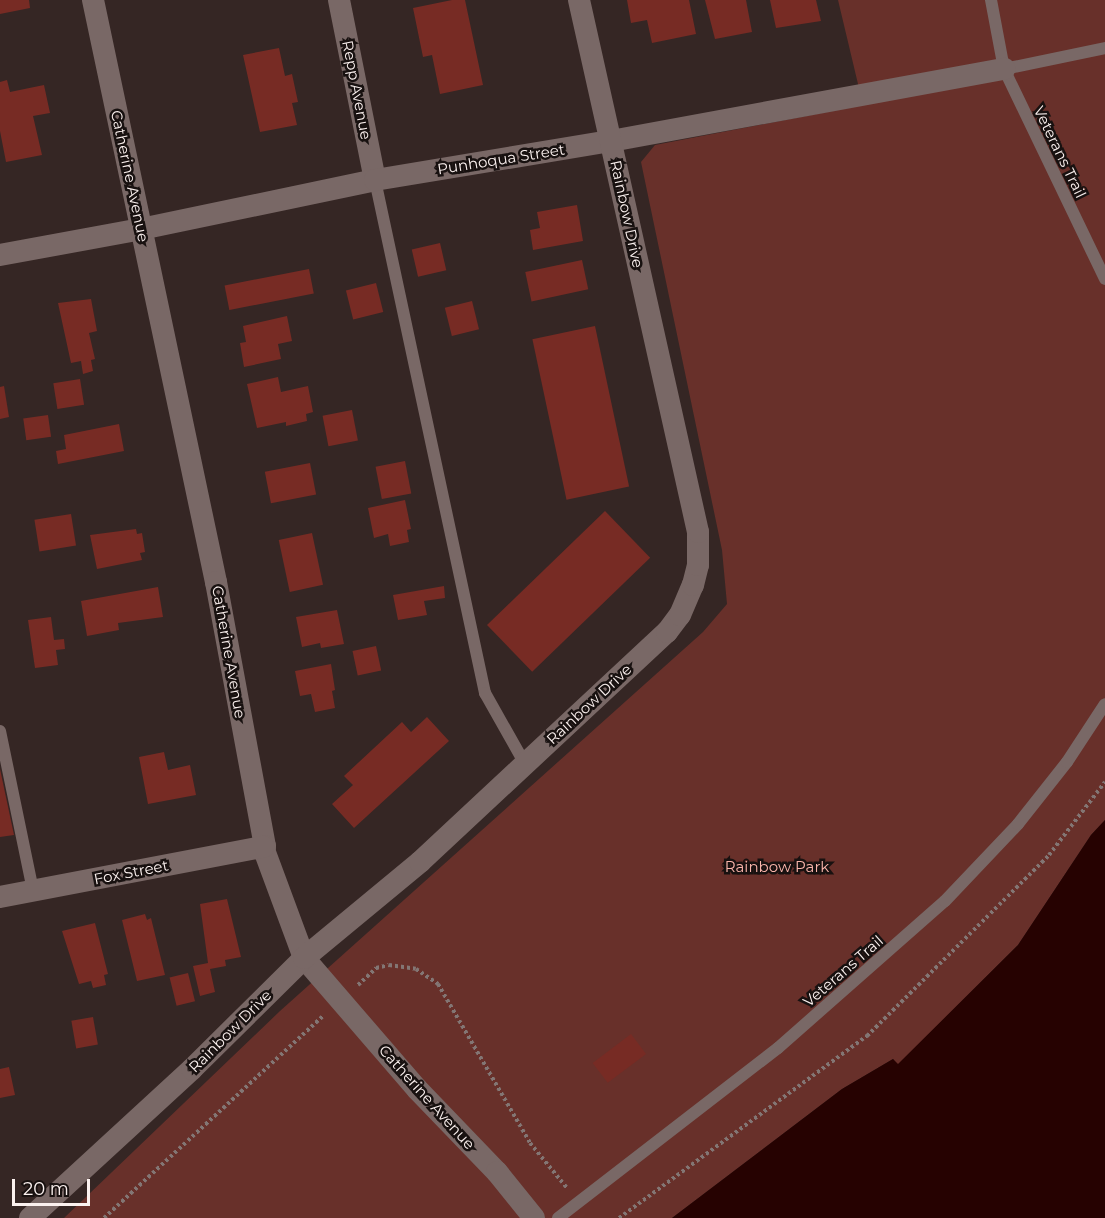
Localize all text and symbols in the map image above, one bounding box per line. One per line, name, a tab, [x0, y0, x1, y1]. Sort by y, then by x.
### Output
street label: Repp Avenue	[339, 39, 375, 141]
street label: Veterans Trail	[1030, 103, 1090, 201]
street label: Catherine Avenue	[107, 108, 153, 244]
street label: Punhoqua Street	[436, 140, 566, 178]
street label: Rainbow Drive	[607, 159, 647, 269]
street label: Catherine Avenue	[208, 584, 250, 720]
street label: Rainbow Drive	[543, 660, 635, 748]
street label: Fox Street	[92, 856, 170, 888]
park label: Rainbow Park	[725, 858, 829, 876]
street label: Veterans Trail	[799, 931, 887, 1011]
street label: Rainbow Drive	[185, 986, 275, 1076]
street label: Catherine Avenue	[375, 1041, 479, 1153]
scale bar	[15, 1167, 93, 1205]
text: 20 m	[23, 1178, 69, 1200]

